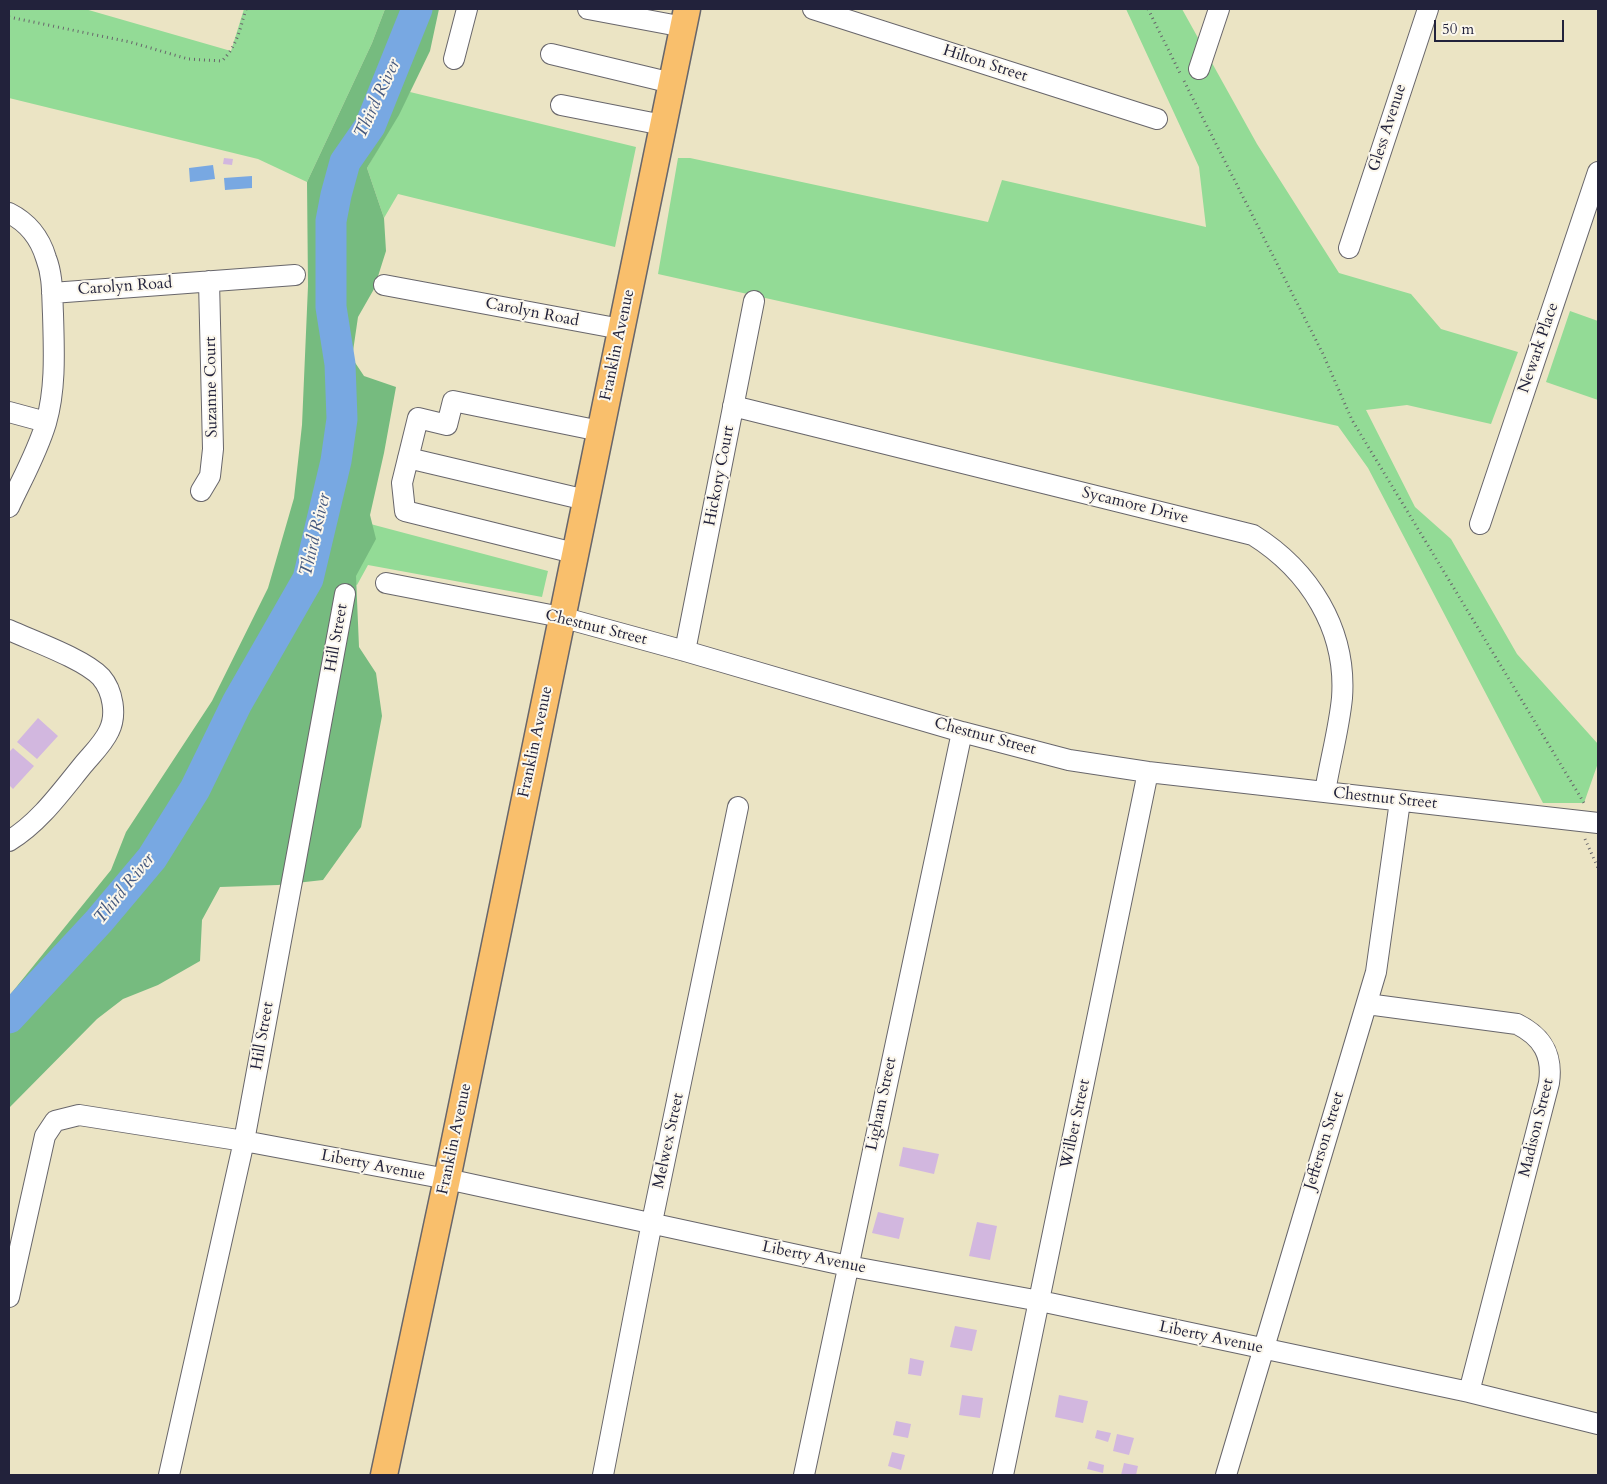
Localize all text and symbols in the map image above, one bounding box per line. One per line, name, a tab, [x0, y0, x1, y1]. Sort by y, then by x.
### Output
scale bar	[1437, 10, 1567, 42]
text: 50 m	[1442, 19, 1474, 39]
street label: Hilton Street	[940, 41, 1030, 87]
water label: Third River	[350, 56, 406, 142]
street label: Gless Avenue	[1365, 82, 1411, 174]
street label: Carolyn Road	[77, 274, 173, 300]
street label: Franklin Avenue	[597, 288, 639, 402]
street label: Carolyn Road	[484, 295, 580, 331]
street label: Newark Place	[1515, 300, 1563, 396]
street label: Suzanne Court	[202, 336, 222, 438]
street label: Hickory Court	[701, 424, 739, 528]
street label: Sycamore Drive	[1080, 484, 1190, 528]
water label: Third River	[296, 491, 336, 579]
street label: Hill Street	[322, 602, 352, 674]
street label: Chestnut Street	[543, 606, 649, 650]
street label: Franklin Avenue	[515, 685, 557, 799]
street label: Chestnut Street	[932, 714, 1038, 760]
street label: Chestnut Street	[1332, 784, 1438, 814]
water label: Third River	[90, 849, 160, 929]
street label: Hill Street	[248, 1000, 278, 1072]
street label: Ligham Street	[863, 1055, 901, 1153]
street label: Madison Street	[1515, 1077, 1559, 1179]
street label: Wilber Street	[1057, 1078, 1095, 1170]
street label: Franklin Avenue	[434, 1082, 476, 1196]
street label: Jefferson Street	[1301, 1090, 1349, 1192]
street label: Melwex Street	[650, 1091, 688, 1191]
street label: Liberty Avenue	[319, 1147, 427, 1185]
street label: Liberty Avenue	[760, 1238, 868, 1278]
street label: Liberty Avenue	[1157, 1318, 1265, 1358]

